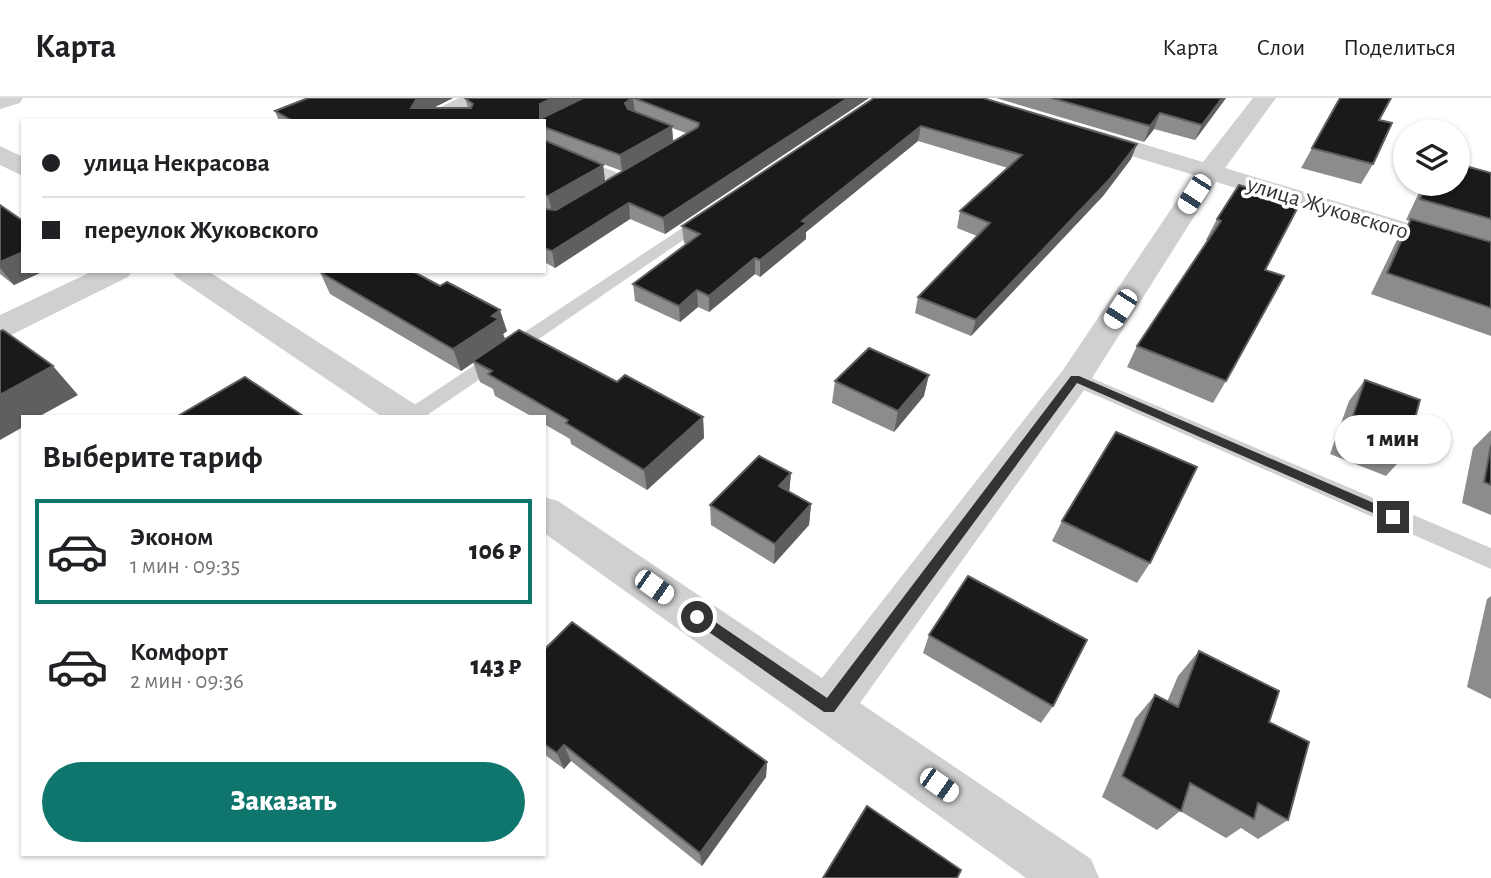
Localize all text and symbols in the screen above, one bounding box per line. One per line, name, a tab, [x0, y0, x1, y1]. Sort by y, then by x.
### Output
text: Карта	[35, 31, 116, 64]
text: Карта	[1162, 36, 1218, 60]
text: Слои	[1256, 36, 1305, 60]
text: Поделиться	[1343, 36, 1456, 60]
map controls	[1393, 119, 1470, 196]
button: layers	[1393, 119, 1470, 196]
text: улица Некрасова	[84, 150, 270, 176]
car	[1174, 171, 1215, 217]
street label: улица Жуковского	[1243, 173, 1411, 244]
text: переулок Жуковского	[84, 217, 318, 243]
car	[1100, 286, 1141, 332]
callout: 1 мин	[1335, 416, 1451, 464]
text: 1 мин	[1367, 428, 1419, 451]
text: Выберите тариф	[42, 441, 263, 473]
route end	[1377, 501, 1409, 533]
icon: car	[46, 520, 109, 583]
text: Эконом	[130, 524, 213, 550]
text: 106 ₽	[469, 538, 521, 564]
text: 1 мин · 09:35	[130, 555, 240, 578]
car	[631, 566, 678, 608]
route start	[681, 601, 713, 633]
icon: car	[46, 635, 109, 698]
text: Комфорт	[130, 639, 228, 665]
text: 143 ₽	[470, 653, 521, 679]
text: 2 мин · 09:36	[130, 670, 244, 693]
button: Заказать	[42, 762, 525, 842]
car	[916, 764, 963, 806]

